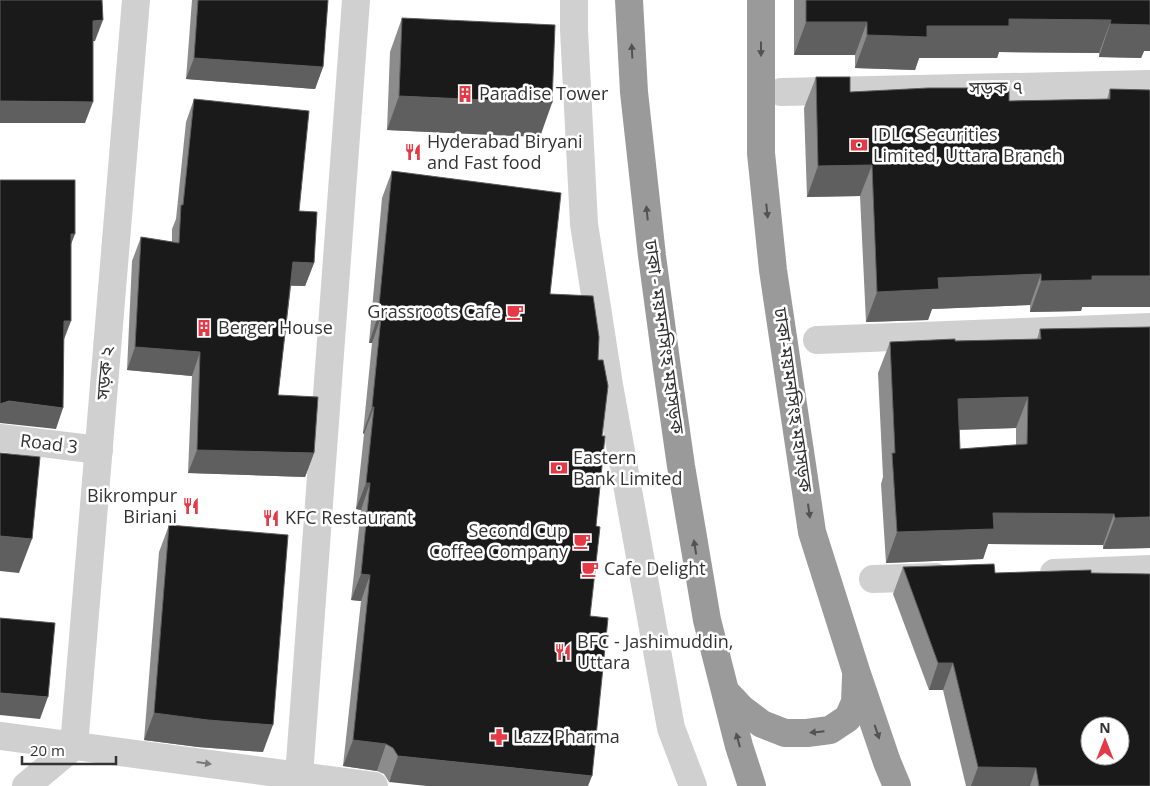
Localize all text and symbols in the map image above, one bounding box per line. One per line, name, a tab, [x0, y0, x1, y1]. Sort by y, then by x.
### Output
one-way arrow	[757, 41, 765, 57]
one-way arrow	[628, 43, 636, 59]
street label: সড়ক ৭	[968, 75, 1023, 99]
place label: Paradise Tower	[479, 81, 609, 105]
building icon: Paradise Tower	[455, 84, 475, 104]
place label: IDLC Securities Limited, Uttara Branch	[873, 122, 1063, 167]
place label: Hyderabad Biryani and Fast food	[427, 129, 583, 174]
bank icon: IDLC Securities Limited, Uttara Branch	[849, 135, 869, 155]
restaurant icon: Hyderabad Biryani and Fast food	[403, 142, 423, 162]
one-way arrow	[763, 203, 771, 219]
one-way arrow	[643, 205, 651, 221]
street label: ঢাকা - ময়মনসিংহ মহাসড়ক	[639, 237, 691, 436]
place label: Grassroots Cafe	[367, 299, 501, 323]
cafe icon: Grassroots Cafe	[505, 302, 525, 322]
street label: ঢাকা-ময়মনসিংহ মহাসড়ক	[769, 305, 819, 494]
place label: Berger House	[218, 315, 333, 339]
building icon: Berger House	[194, 318, 214, 338]
street label: সড়ক ২	[90, 345, 118, 402]
street label: Road 3	[19, 428, 79, 458]
place label: Eastern Bank Limited	[573, 445, 683, 490]
bank icon: Eastern Bank Limited	[549, 458, 569, 478]
place label: Bikrompur Biriani	[87, 483, 178, 528]
restaurant icon: Bikrompur Biriani	[181, 496, 201, 516]
one-way arrow	[805, 503, 813, 519]
place label: KFC Restaurant	[285, 505, 413, 529]
restaurant icon: KFC Restaurant	[261, 508, 281, 528]
place label: Second Cup Coffee Company	[429, 518, 569, 563]
cafe icon: Second Cup Coffee Company	[572, 531, 592, 551]
one-way arrow	[690, 539, 698, 555]
place label: Cafe Delight	[604, 556, 706, 580]
cafe icon: Cafe Delight	[580, 559, 600, 579]
place label: BFC - Jashimuddin, Uttara	[577, 629, 733, 674]
restaurant icon: BFC - Jashimuddin, Uttara	[553, 642, 573, 662]
north arrow	[1080, 716, 1130, 766]
text: N	[1099, 718, 1111, 737]
place label: Lazz Pharma	[513, 724, 620, 748]
one-way arrow	[874, 725, 881, 740]
pharmacy icon: Lazz Pharma	[489, 727, 509, 747]
one-way arrow	[808, 728, 824, 736]
one-way arrow	[734, 732, 742, 747]
scale bar	[22, 734, 116, 766]
text: 20 m	[30, 740, 65, 760]
one-way arrow	[197, 760, 213, 768]

